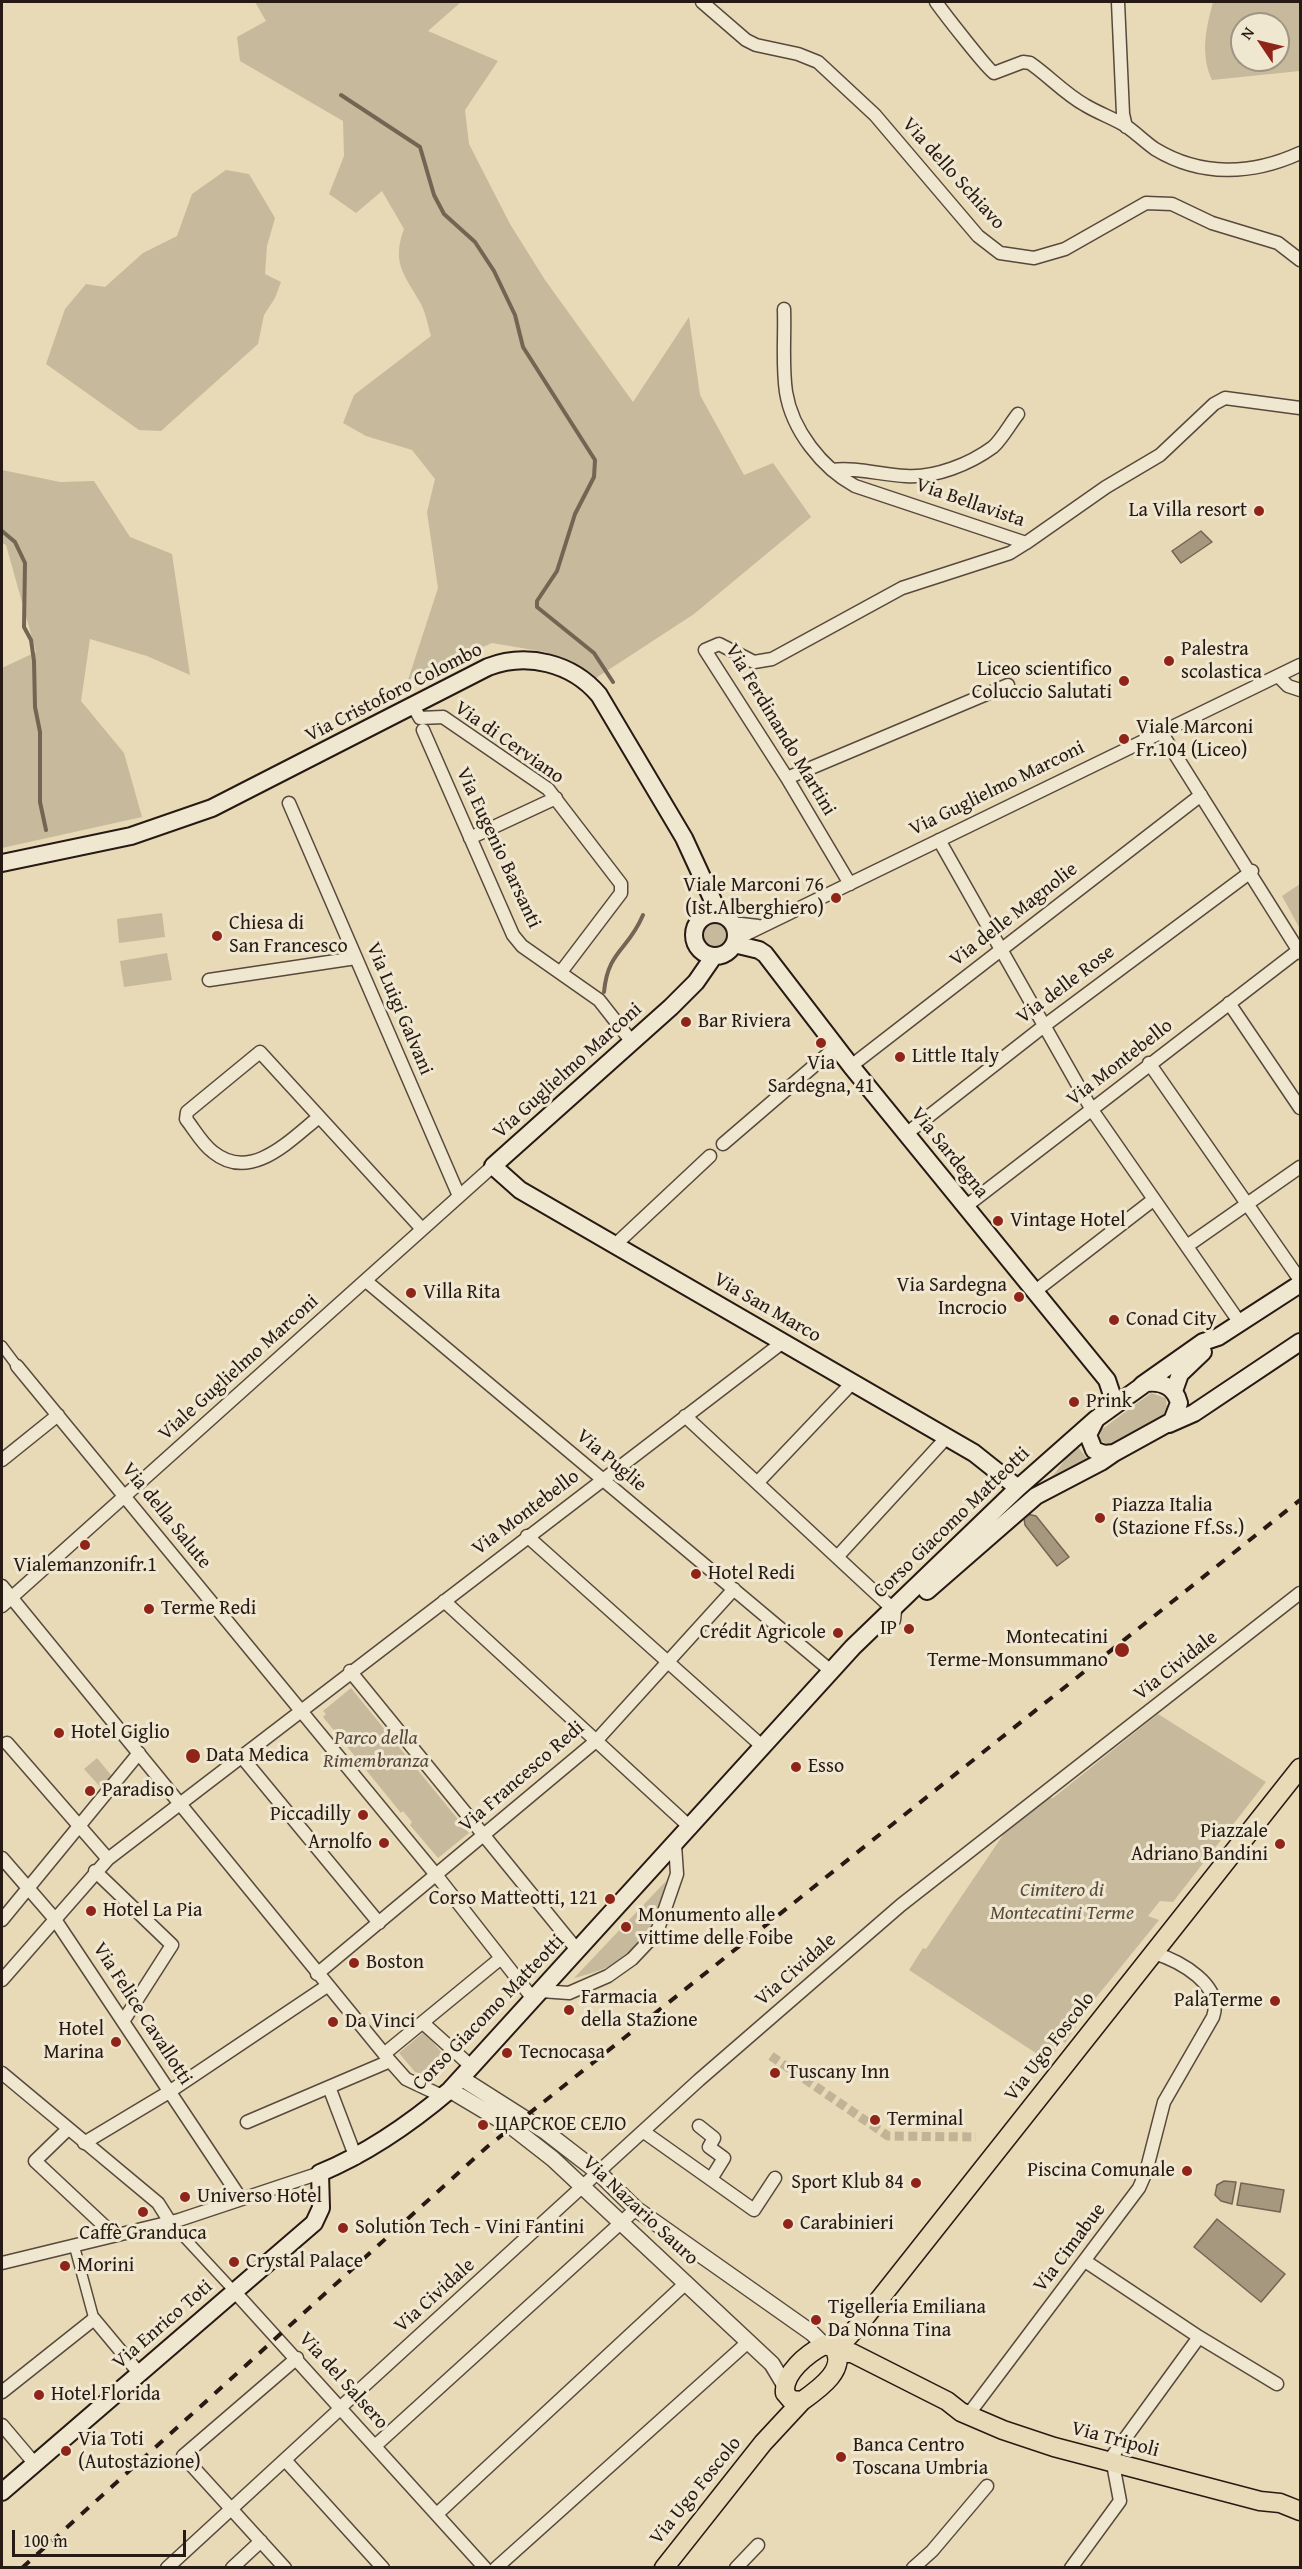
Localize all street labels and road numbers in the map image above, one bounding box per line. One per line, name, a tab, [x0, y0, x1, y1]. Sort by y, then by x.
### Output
street label: Via dello Schiavo	[896, 113, 1010, 235]
street label: Via Bellavista	[912, 473, 1028, 533]
street label: Via Cristoforo Colombo	[301, 638, 487, 748]
street label: Via Ferdinando Martini	[719, 640, 841, 820]
street label: Via di Cerviano	[450, 696, 568, 790]
street label: Via Guglielmo Marconi	[905, 736, 1089, 842]
street label: Via Eugenio Barsanti	[450, 764, 546, 932]
street label: Via delle Magnolie	[945, 858, 1083, 972]
street label: Via Luigi Galvani	[360, 939, 438, 1079]
street label: Via delle Rose	[1012, 940, 1120, 1030]
street label: Via Guglielmo Marconi	[489, 998, 647, 1144]
street label: Via Montebello	[1062, 1014, 1178, 1112]
street label: Via Sardegna	[905, 1103, 993, 1203]
street label: Via San Marco	[709, 1268, 825, 1348]
street label: Viale Guglielmo Marconi	[154, 1290, 324, 1446]
street label: Via Puglie	[571, 1425, 651, 1497]
street label: Corso Giacomo Matteotti	[869, 1442, 1035, 1604]
street label: Via della Salute	[116, 1458, 216, 1574]
street label: Via Montebello	[468, 1465, 584, 1561]
street label: Via Cividale	[1129, 1626, 1223, 1706]
street label: Via Francesco Redi	[455, 1716, 589, 1838]
street label: Via Cividale	[750, 1928, 842, 2012]
street label: Corso Giacomo Matteotti	[408, 1930, 570, 2096]
street label: Via Felice Cavallotti	[87, 1938, 197, 2090]
street label: Via Ugo Foscolo	[1000, 1987, 1100, 2107]
street label: Via Nazario Sauro	[577, 2151, 703, 2271]
street label: Via Cimabue	[1029, 2199, 1111, 2297]
street label: Via Cividale	[390, 2254, 480, 2338]
street label: Via Enrico Toti	[108, 2275, 218, 2375]
street label: Via del Salsero	[293, 2327, 393, 2435]
street label: Via Tripoli	[1068, 2417, 1162, 2463]
street label: Via Ugo Foscolo	[645, 2432, 747, 2550]

